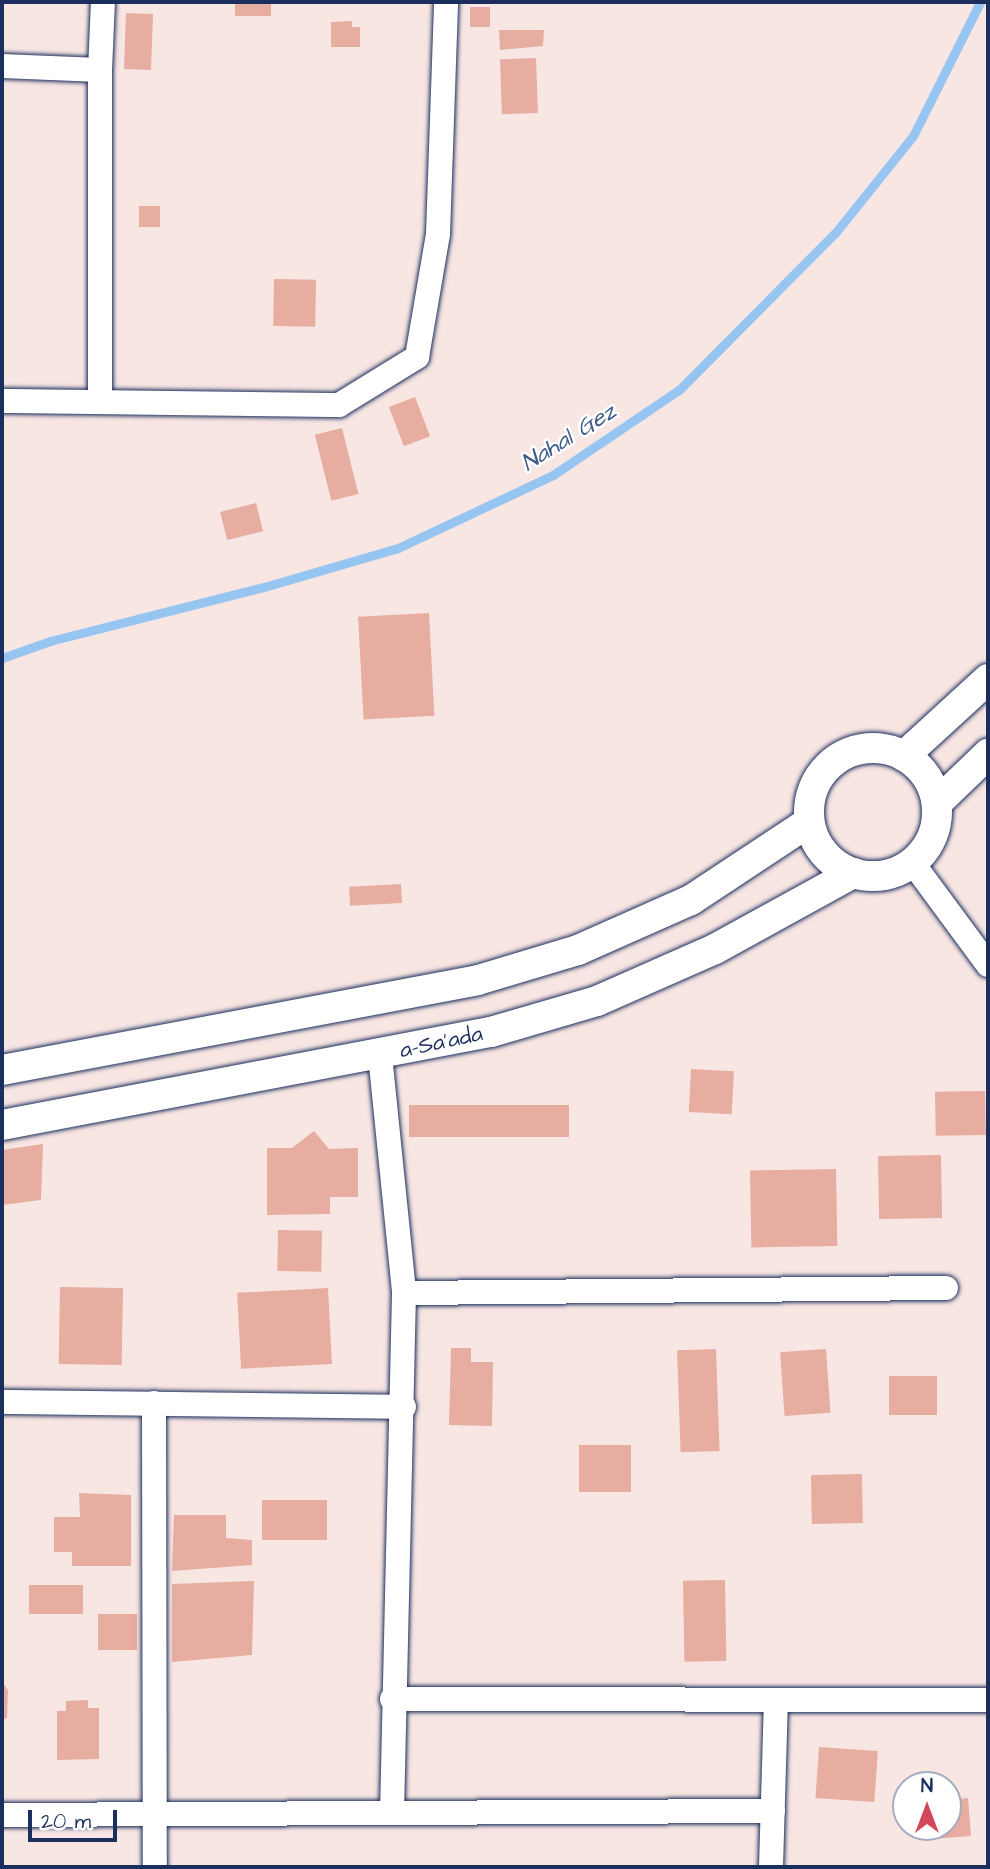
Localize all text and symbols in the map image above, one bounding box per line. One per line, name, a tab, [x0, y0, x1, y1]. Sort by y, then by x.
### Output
water label: Nahal Gez	[516, 398, 622, 478]
street label: a-Sa'ada	[397, 1020, 485, 1064]
north arrow	[892, 1771, 962, 1841]
text: N	[921, 1773, 933, 1800]
scale bar	[32, 1796, 121, 1840]
text: 20 m	[41, 1807, 91, 1836]

